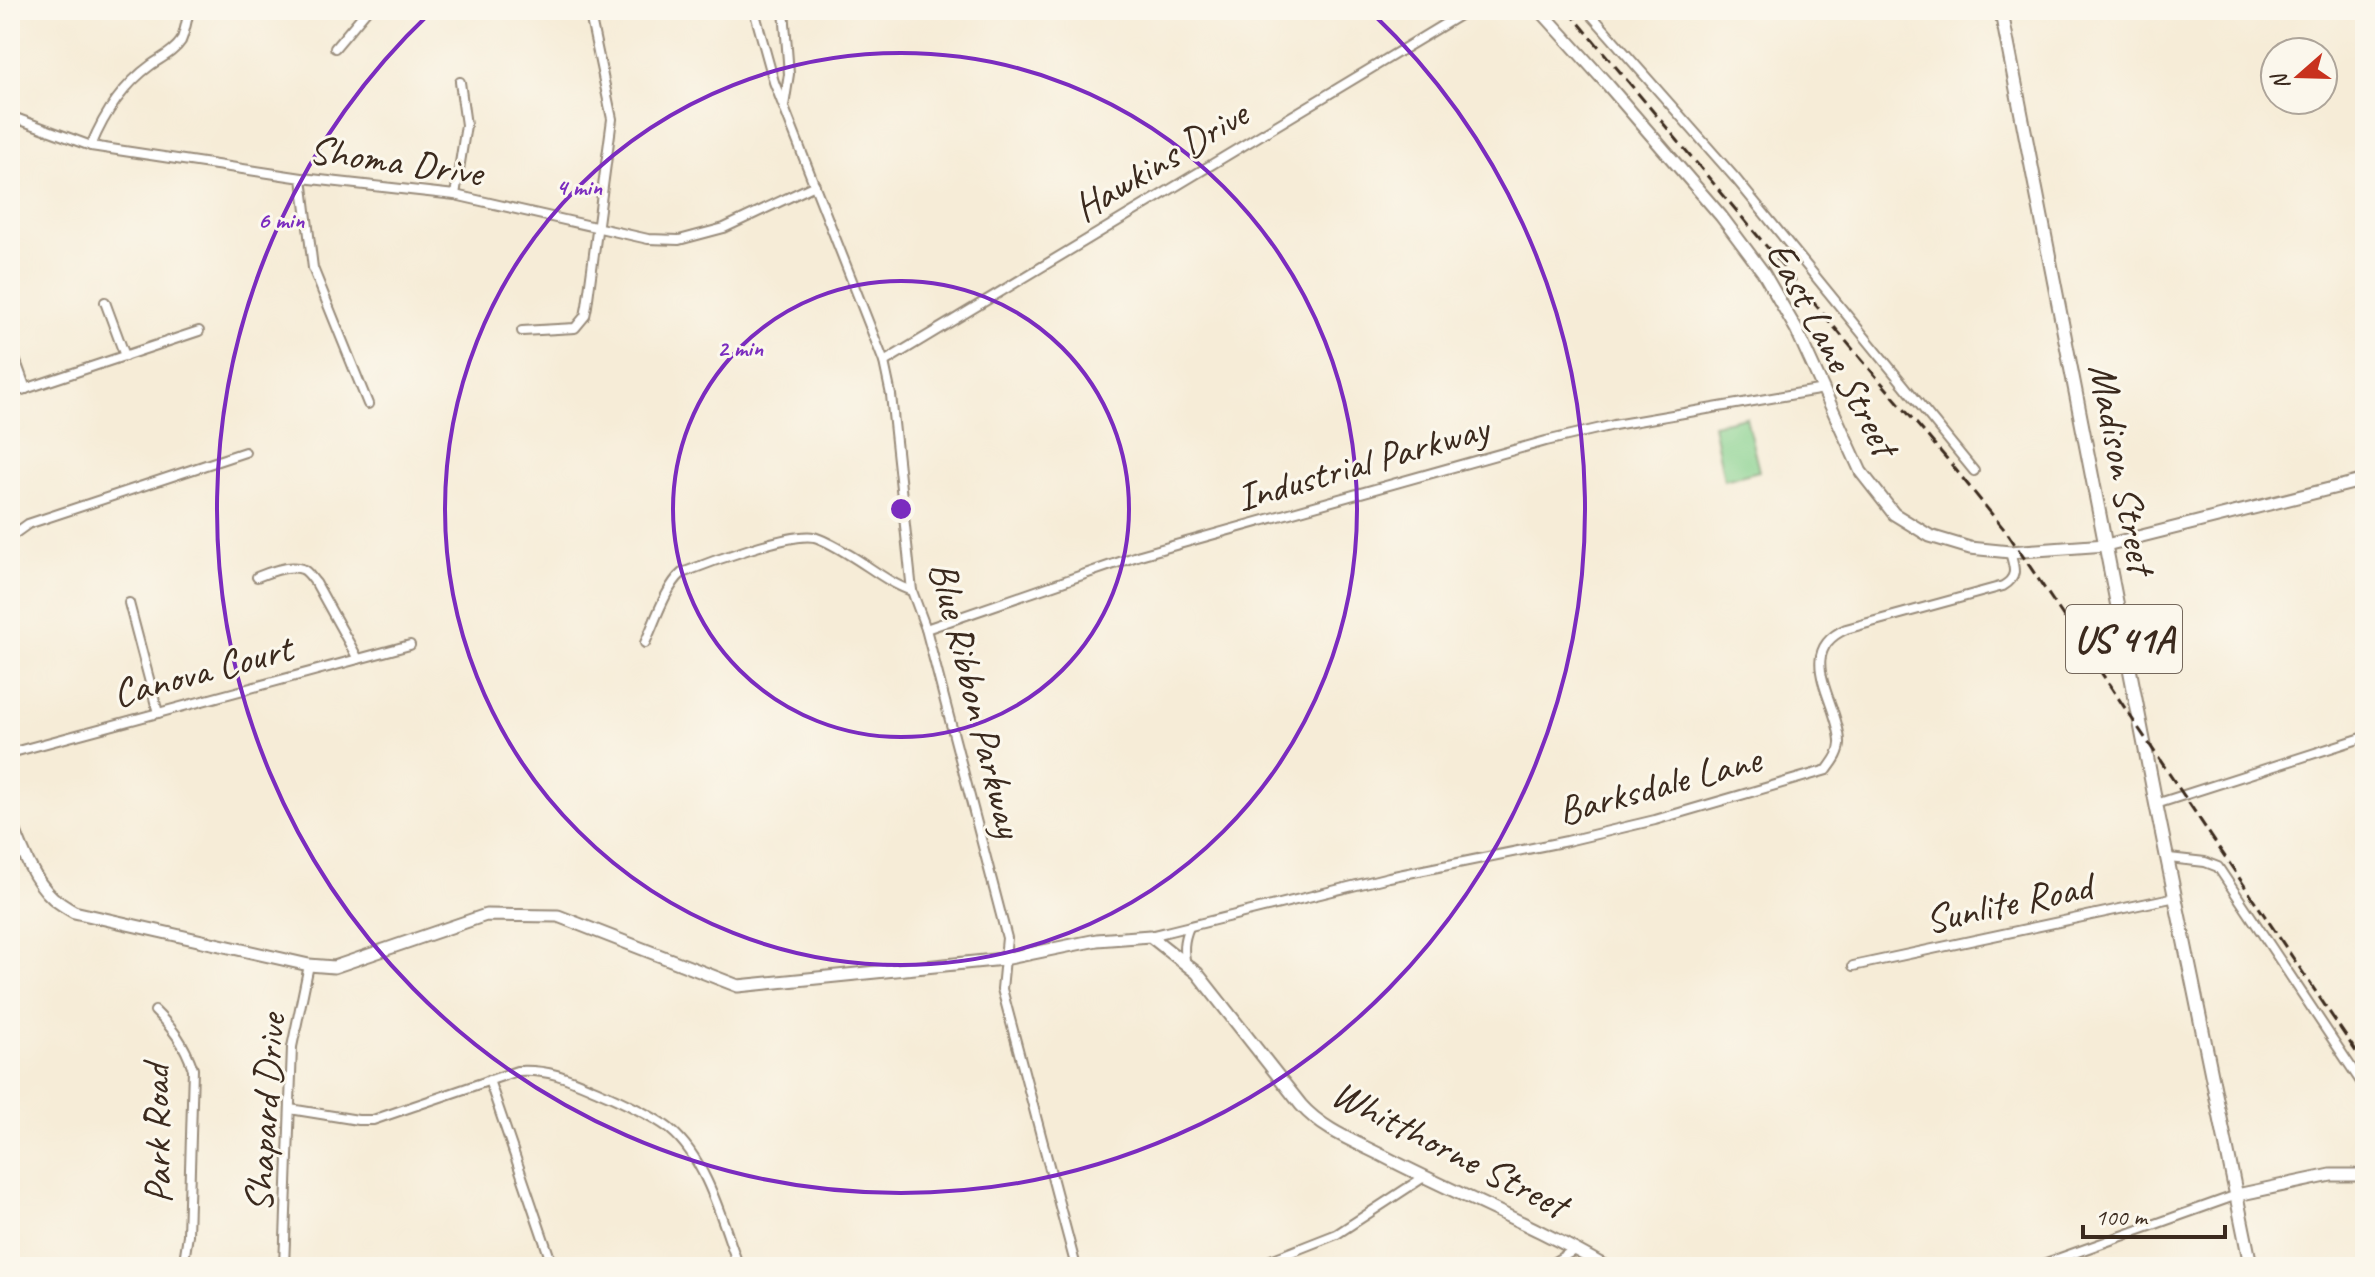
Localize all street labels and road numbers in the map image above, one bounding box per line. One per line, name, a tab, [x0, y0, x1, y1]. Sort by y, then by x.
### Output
street label: Hawkins Drive	[1064, 88, 1260, 232]
street label: Shoma Drive	[306, 124, 489, 198]
street label: East Lane Street	[1755, 233, 1912, 469]
street label: Madison Street	[2077, 359, 2168, 583]
street label: Industrial Parkway	[1231, 402, 1497, 523]
street label: Blue Ribbon Parkway	[918, 556, 1035, 844]
road number: US 41A	[2066, 605, 2182, 673]
street label: Canova Court	[107, 622, 301, 719]
street label: Barksdale Lane	[1553, 733, 1769, 836]
street label: Sunlite Road	[1921, 860, 2102, 945]
street label: Shapard Drive	[233, 1009, 297, 1214]
street label: Park Road	[131, 1059, 183, 1204]
street label: Whitthorne Street	[1324, 1068, 1581, 1232]

